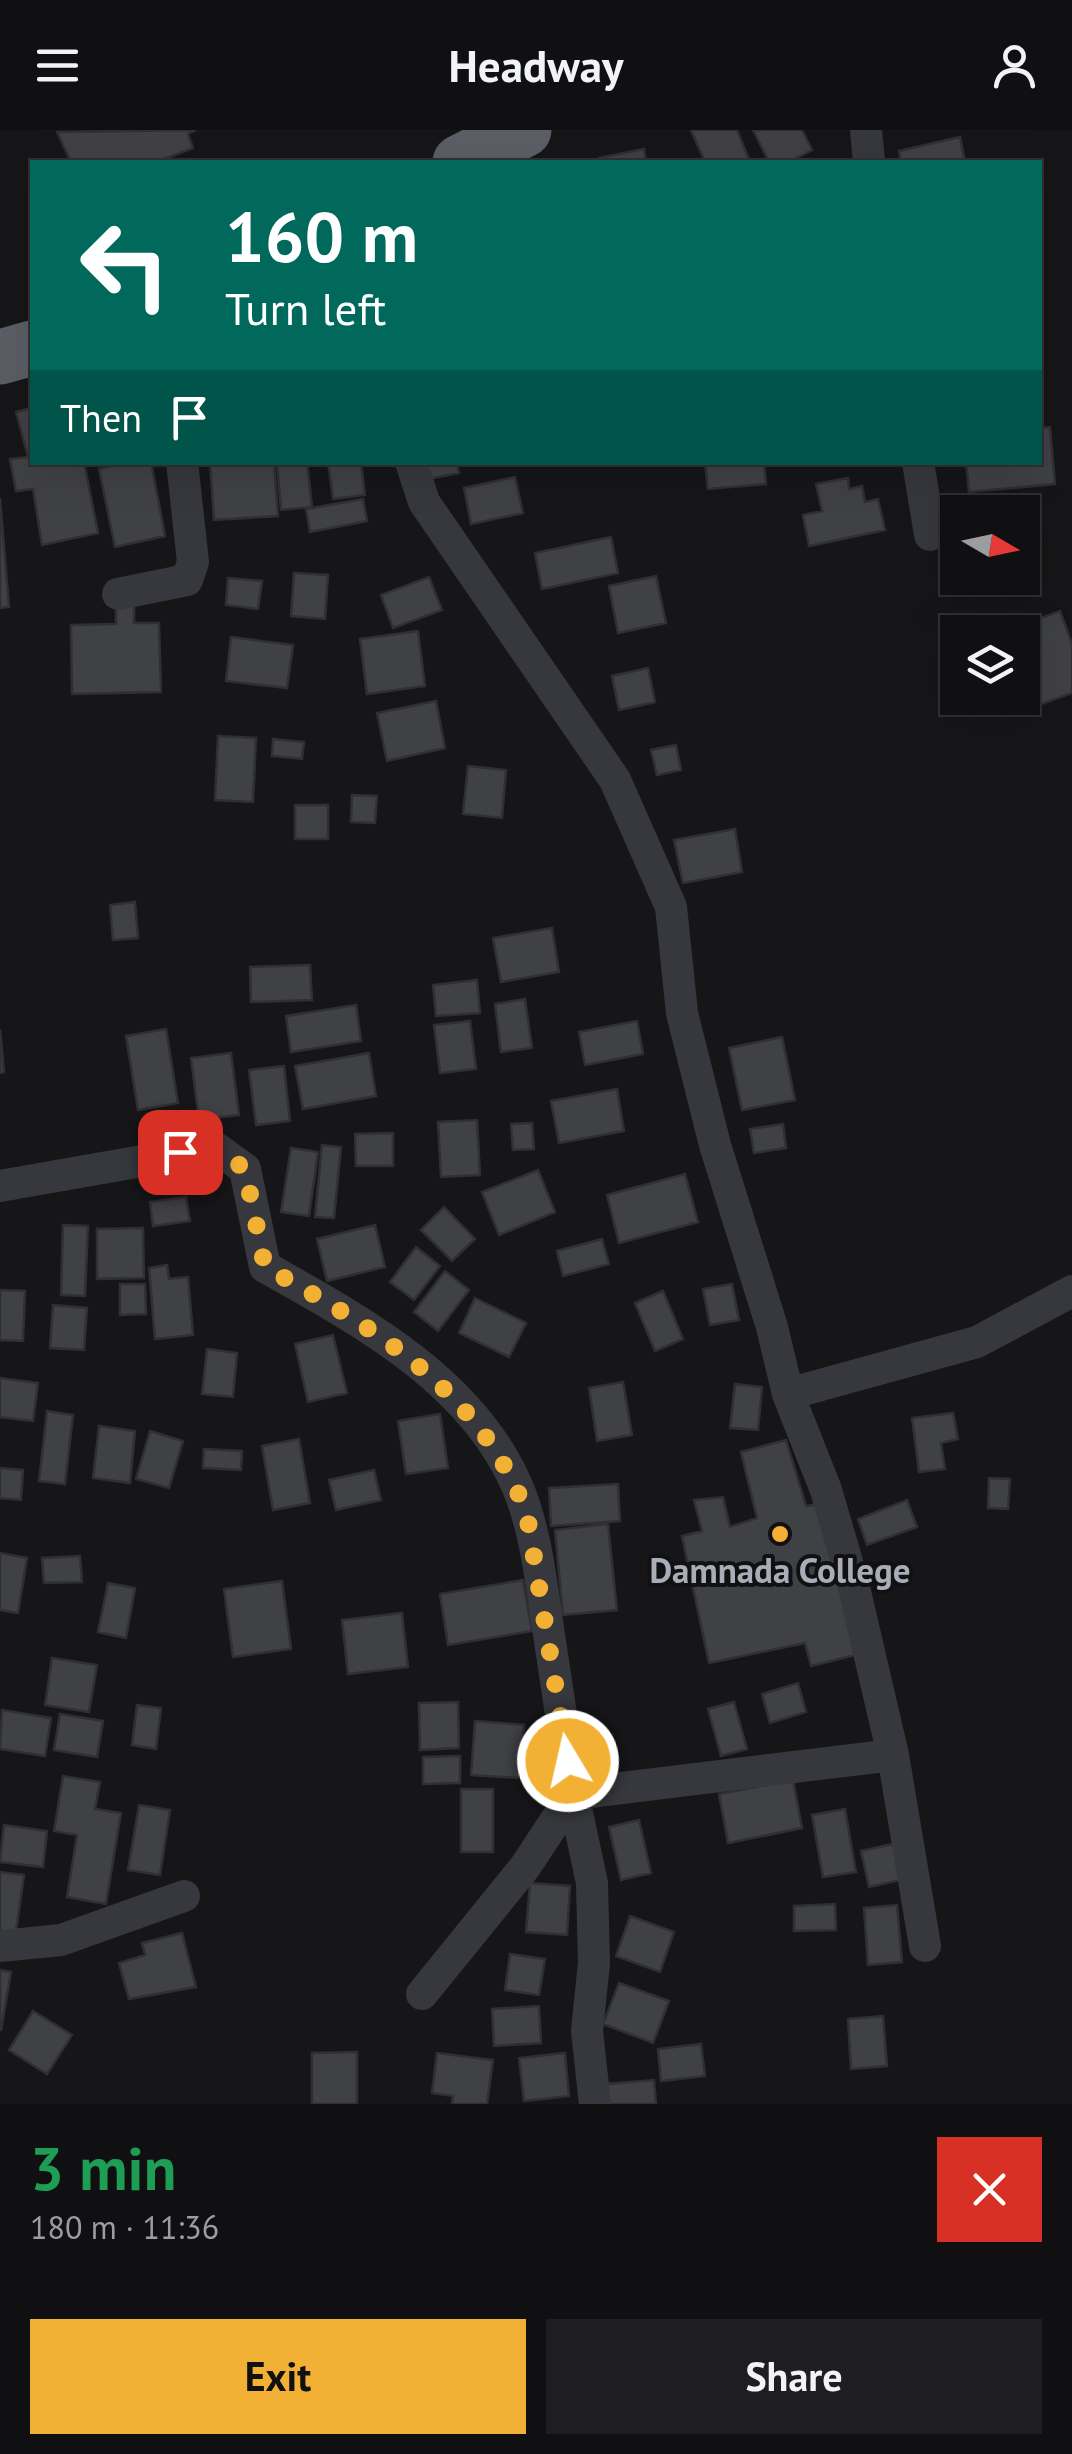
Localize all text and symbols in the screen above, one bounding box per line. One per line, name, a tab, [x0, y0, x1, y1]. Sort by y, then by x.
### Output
text: Headway	[448, 36, 624, 94]
icon: menu	[30, 38, 85, 93]
icon: person	[987, 38, 1042, 93]
text: 160 m	[225, 191, 418, 281]
icon: left	[60, 200, 190, 330]
text: Turn left	[225, 279, 386, 337]
icon: arrive	[162, 390, 217, 445]
text: Then	[60, 393, 142, 442]
north arrow	[940, 495, 1040, 595]
map controls	[940, 495, 1040, 715]
button: layers	[940, 615, 1040, 715]
pin	[138, 1110, 223, 1195]
icon: arrive	[153, 1125, 208, 1180]
marker: Damnada College	[769, 1523, 791, 1545]
place label: Damnada College	[649, 1547, 911, 1593]
position arrow	[516, 1709, 620, 1813]
text: 3 min	[30, 2129, 176, 2207]
button: close	[937, 2137, 1042, 2242]
text: 180 m · 11:36	[30, 2206, 219, 2248]
button: Exit	[30, 2319, 526, 2434]
button: Share	[546, 2319, 1042, 2434]

